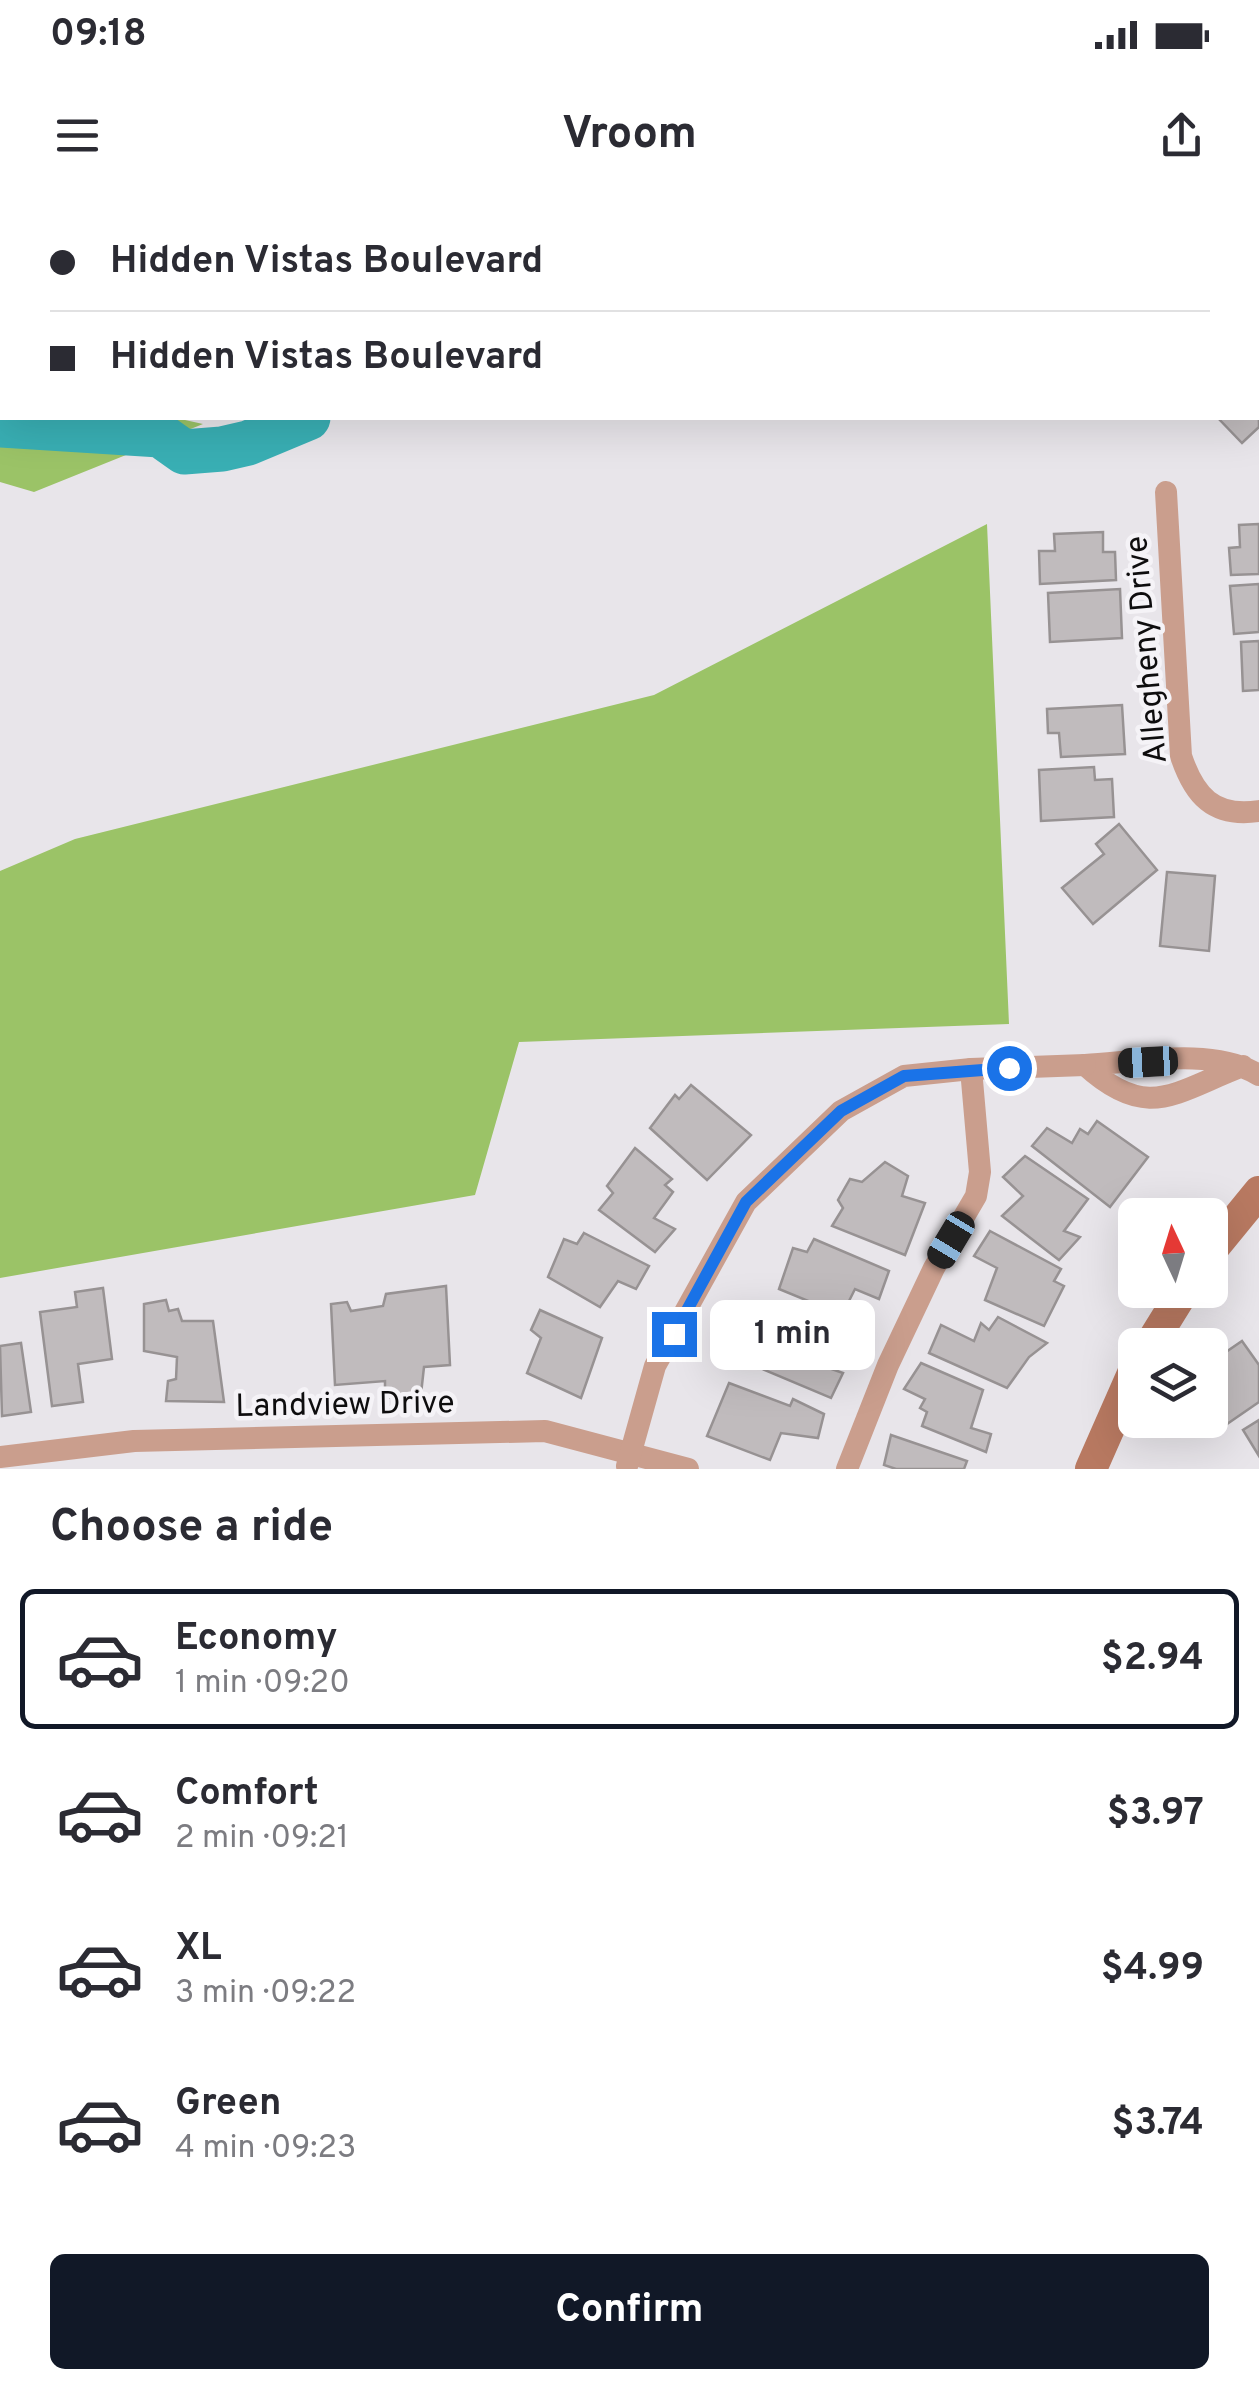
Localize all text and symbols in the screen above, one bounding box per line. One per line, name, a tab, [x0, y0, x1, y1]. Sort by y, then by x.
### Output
text: 09:18	[50, 11, 147, 60]
text: Vroom	[562, 107, 697, 164]
icon: menu	[50, 108, 105, 163]
icon: share	[1154, 108, 1209, 163]
text: Hidden Vistas Boulevard	[110, 238, 543, 287]
text: Hidden Vistas Boulevard	[110, 334, 543, 383]
street label: Allegheny Drive	[1118, 534, 1178, 765]
car	[1117, 1045, 1179, 1079]
route start	[987, 1046, 1032, 1091]
north arrow	[1118, 1198, 1228, 1308]
map controls	[1118, 1198, 1228, 1438]
car	[923, 1207, 979, 1273]
callout: 1 min	[709, 1299, 874, 1369]
route end	[652, 1312, 697, 1357]
text: 1 min	[754, 1315, 831, 1355]
button: layers	[1118, 1328, 1228, 1438]
street label: Landview Drive	[235, 1384, 455, 1428]
text: Choose a ride	[50, 1500, 333, 1557]
icon: car	[55, 1614, 145, 1704]
text: Economy	[175, 1615, 337, 1664]
text: $2.94	[1101, 1635, 1204, 1684]
text: 1 min · 09:20	[175, 1664, 350, 1704]
icon: car	[55, 1769, 145, 1859]
text: Comfort	[175, 1770, 319, 1819]
text: $3.97	[1107, 1790, 1204, 1839]
text: 2 min · 09:21	[175, 1819, 349, 1859]
icon: car	[55, 1924, 145, 2014]
text: XL	[175, 1925, 222, 1974]
text: $4.99	[1101, 1945, 1204, 1994]
text: 3 min · 09:22	[175, 1974, 356, 2014]
icon: car	[55, 2079, 145, 2169]
text: Green	[175, 2080, 281, 2129]
text: $3.74	[1111, 2100, 1204, 2149]
text: 4 min · 09:23	[175, 2129, 356, 2169]
button: Confirm	[50, 2254, 1209, 2369]

